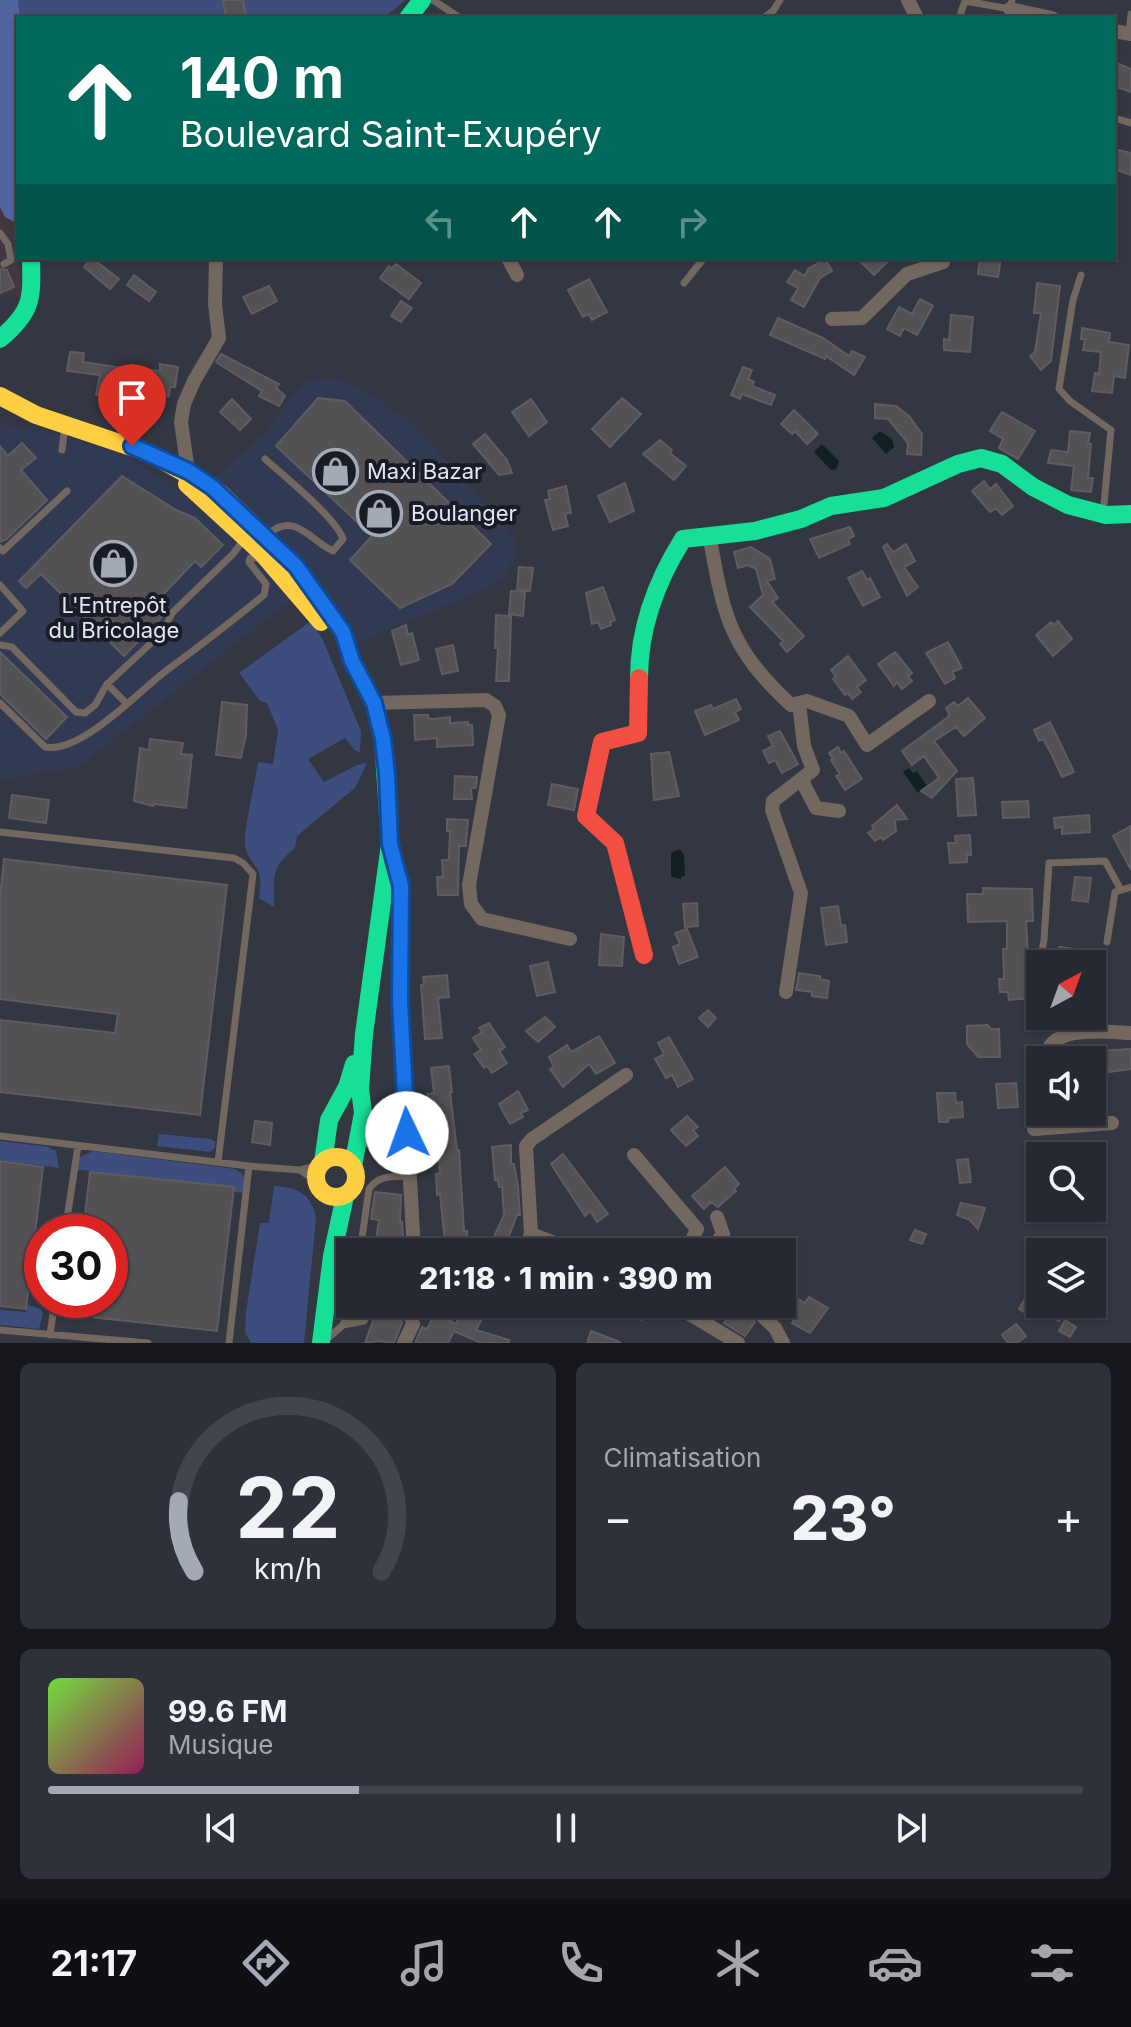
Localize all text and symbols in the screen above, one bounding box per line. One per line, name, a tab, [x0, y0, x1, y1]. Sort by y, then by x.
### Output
text: 140 m	[180, 44, 344, 112]
icon: ahead	[48, 48, 152, 152]
text: Boulevard Saint-Exupéry	[180, 112, 602, 156]
icon: left	[418, 200, 462, 244]
icon: ahead	[502, 200, 546, 244]
icon: ahead	[586, 200, 630, 244]
icon: right	[670, 200, 714, 244]
pin	[98, 364, 166, 446]
icon: arrive	[110, 376, 154, 420]
shop icon: Maxi Bazar	[312, 447, 360, 495]
place label: Maxi Bazar	[367, 458, 482, 484]
shop icon: Boulanger	[356, 489, 404, 537]
place label: Boulanger	[411, 500, 517, 526]
shop icon: L'Entrepôt du Bricolage	[90, 540, 138, 588]
place label: L'Entrepôt du Bricolage	[49, 592, 179, 643]
north arrow	[1026, 950, 1106, 1030]
map controls	[1026, 950, 1106, 1318]
button: sound	[1026, 1046, 1106, 1126]
position arrow	[365, 1091, 449, 1175]
button: search	[1026, 1142, 1106, 1222]
speed limit sign: 30	[24, 1214, 128, 1318]
button: layers	[1026, 1238, 1106, 1318]
text: 21:18 · 1 min · 390 m	[419, 1260, 713, 1296]
text: Climatisation	[604, 1442, 761, 1473]
text: 22	[235, 1457, 340, 1558]
text: 23°	[791, 1482, 896, 1554]
text: −	[604, 1491, 633, 1545]
text: +	[1054, 1491, 1083, 1545]
text: km/h	[254, 1551, 322, 1586]
text: 99.6 FM	[168, 1693, 287, 1729]
text: Musique	[168, 1729, 273, 1760]
icon: previous	[199, 1806, 243, 1850]
icon: pause	[544, 1806, 588, 1850]
icon: next	[889, 1806, 933, 1850]
icon: directions	[238, 1935, 294, 1991]
icon: music	[396, 1935, 452, 1991]
icon: phone	[553, 1935, 609, 1991]
icon: climate	[710, 1935, 766, 1991]
icon: car	[867, 1935, 923, 1991]
icon: filters	[1024, 1935, 1080, 1991]
text: 21:17	[51, 1941, 137, 1985]

